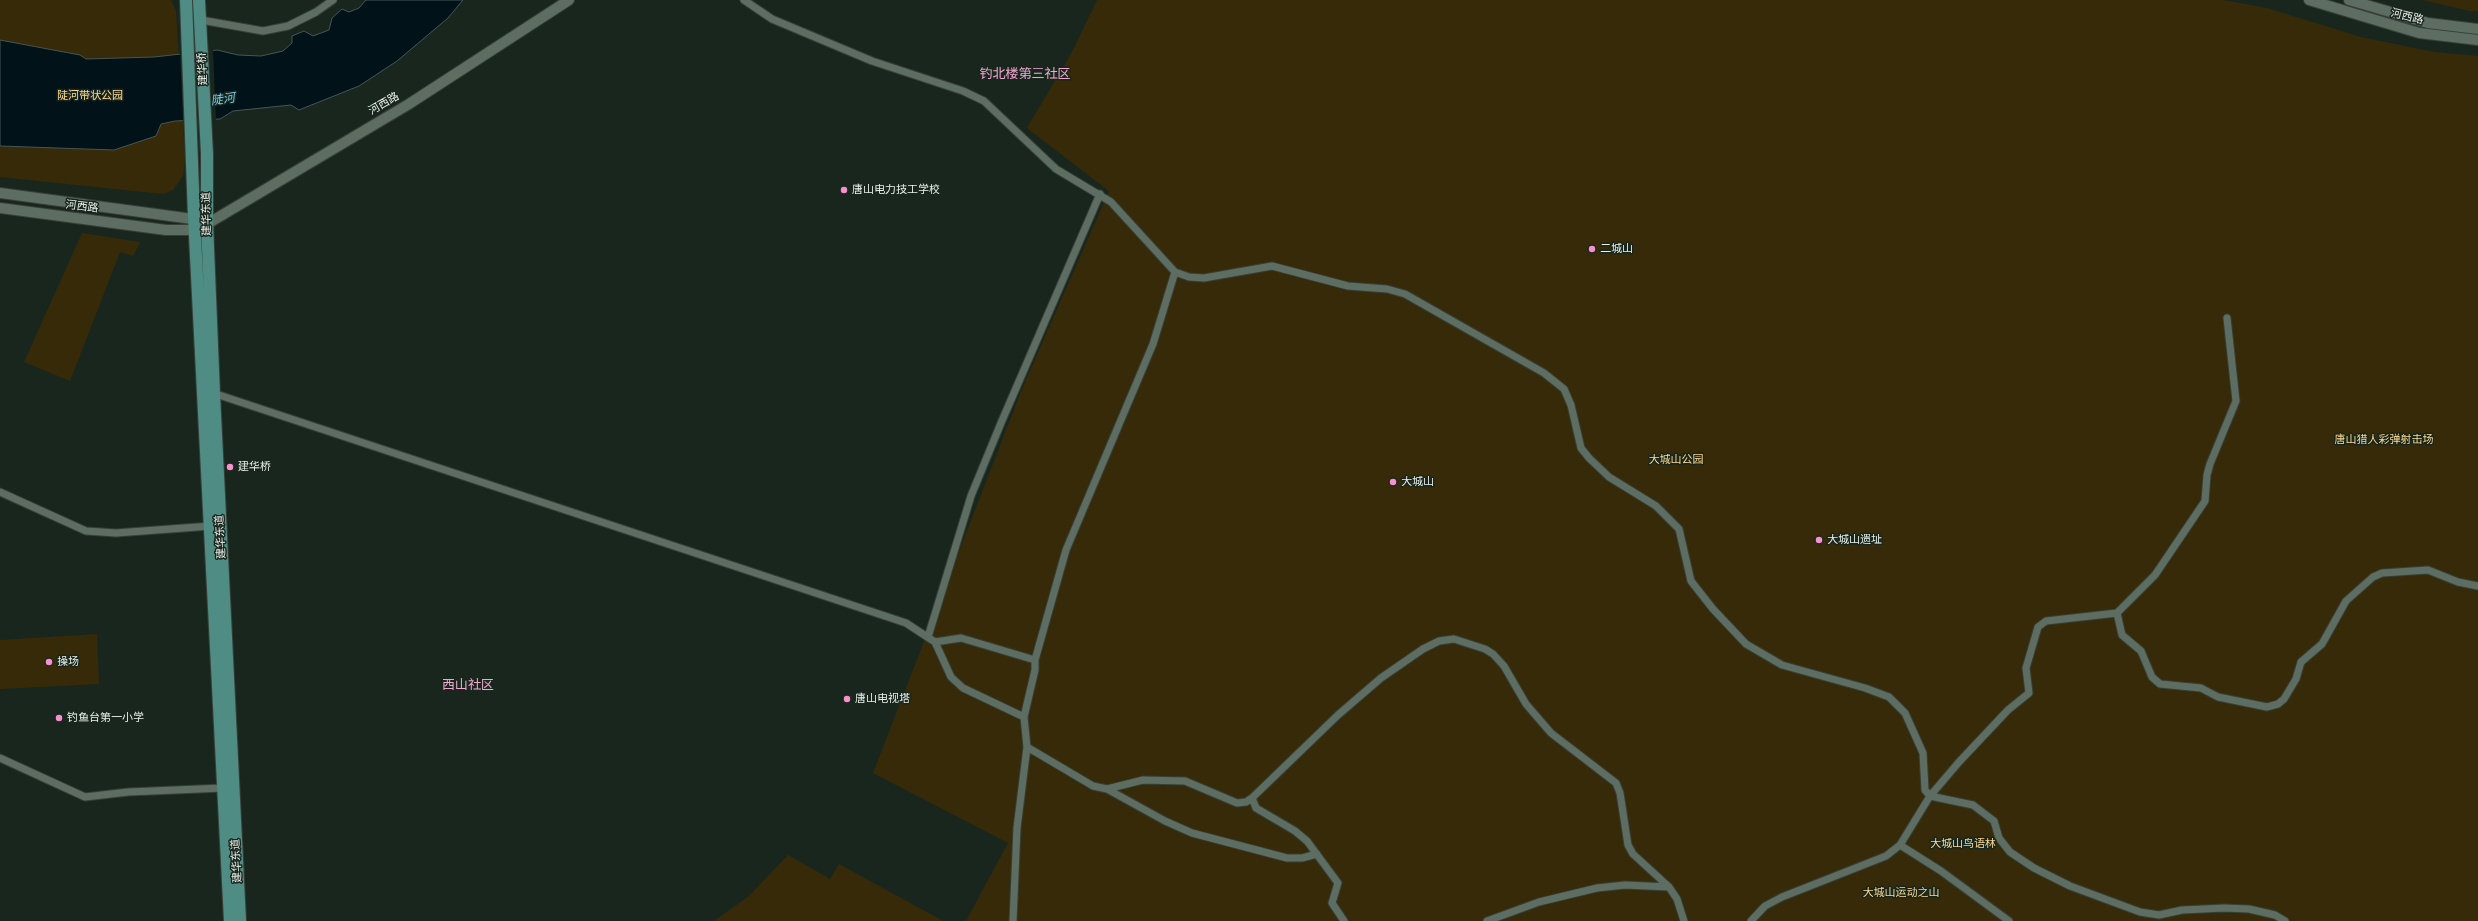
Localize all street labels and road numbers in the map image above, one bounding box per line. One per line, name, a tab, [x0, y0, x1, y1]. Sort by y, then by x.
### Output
street label: 河西路	[2389, 7, 2425, 27]
street label: 建华桥	[196, 52, 210, 86]
street label: 河西路	[366, 90, 402, 118]
street label: 建华东道	[200, 192, 214, 236]
street label: 河西路	[65, 198, 99, 216]
street label: 建华东道	[213, 515, 229, 559]
street label: 建华东道	[229, 839, 245, 883]

